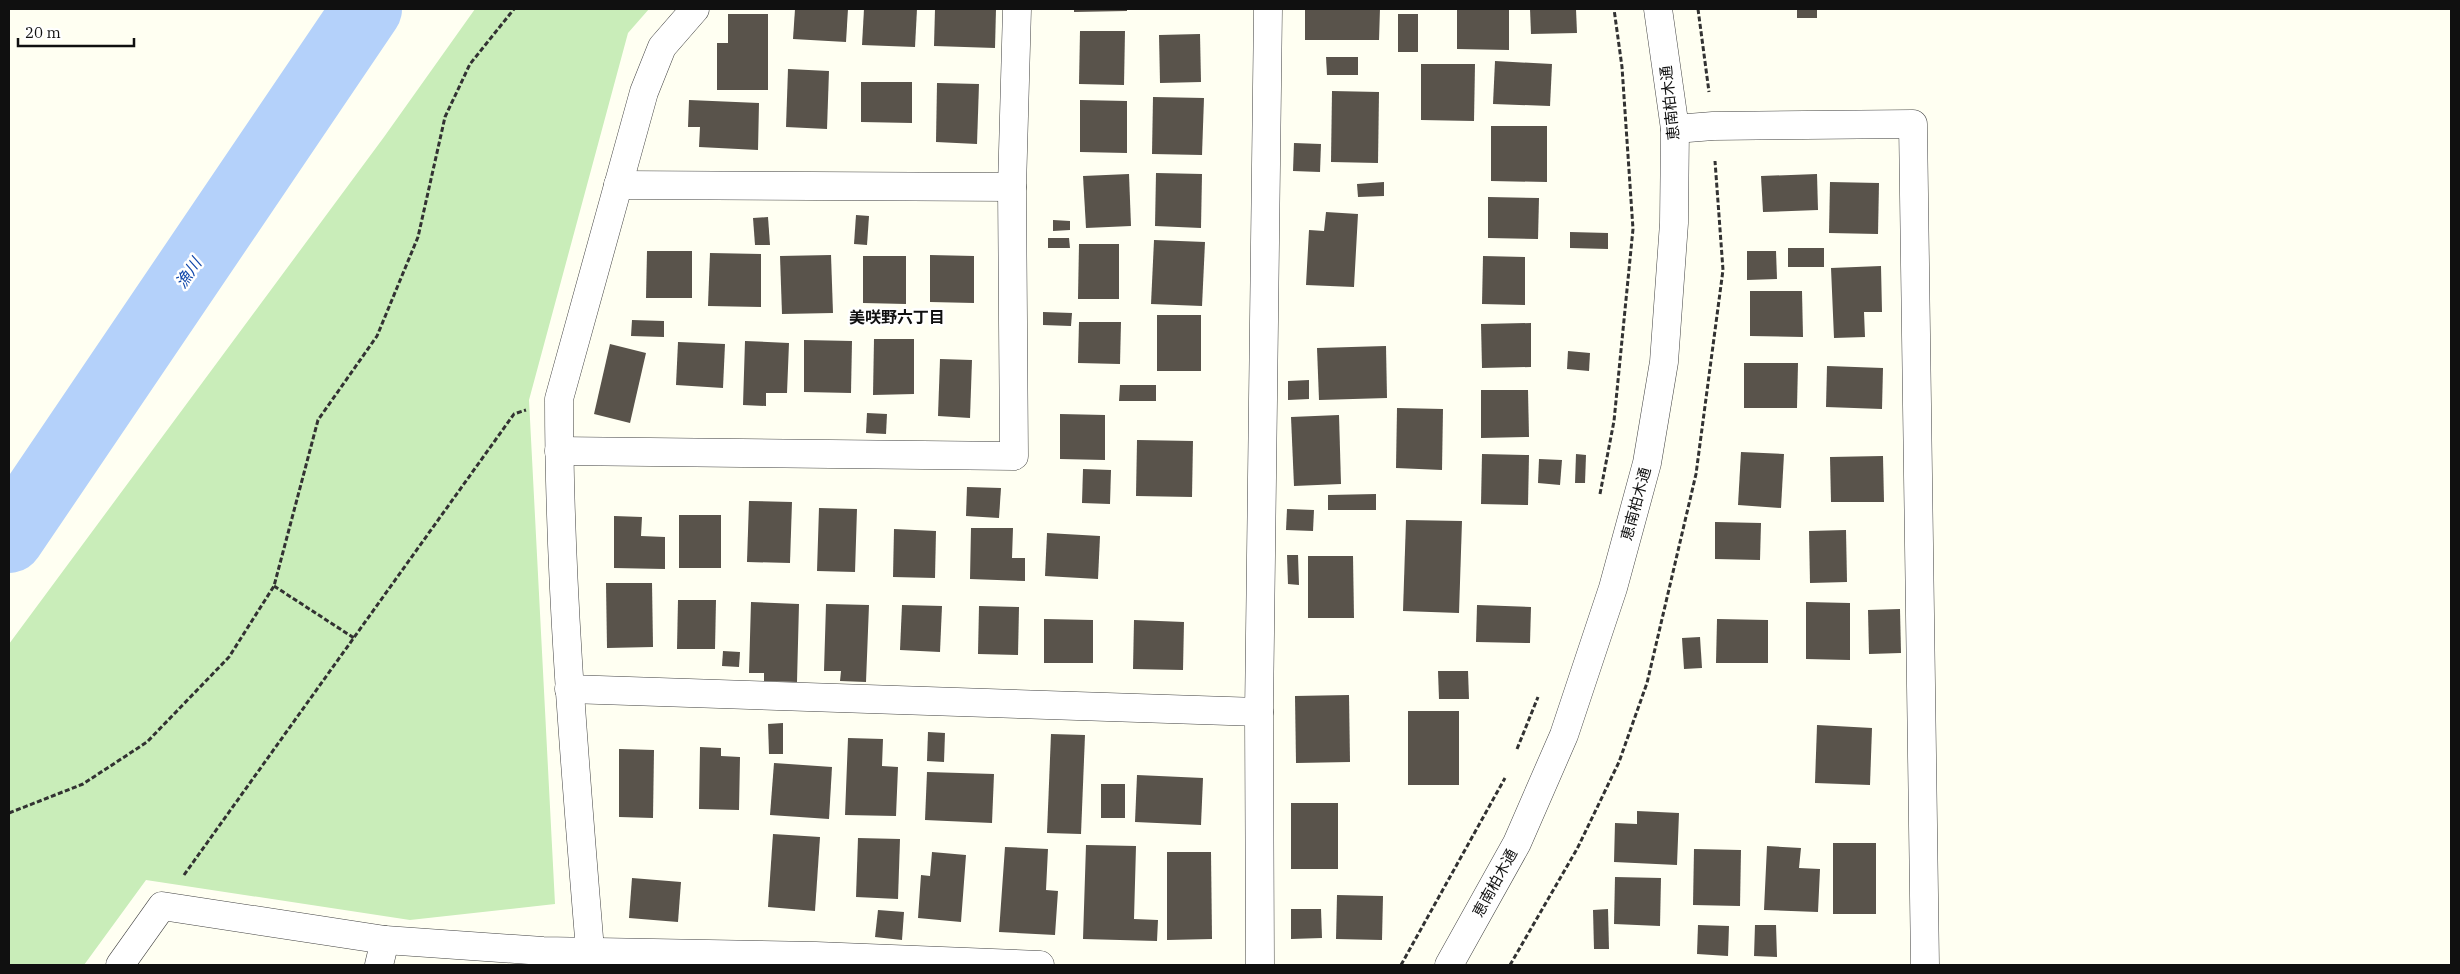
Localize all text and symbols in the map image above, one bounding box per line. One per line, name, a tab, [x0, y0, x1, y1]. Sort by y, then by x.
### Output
scale bar	[18, 15, 134, 47]
text: 20 m	[25, 23, 61, 42]
street label: 恵南柏木通	[1656, 65, 1683, 141]
water label: 漁川	[171, 252, 206, 292]
district label: 美咲野六丁目	[849, 307, 945, 327]
street label: 恵南柏木通	[1617, 465, 1654, 543]
street label: 恵南柏木通	[1468, 845, 1521, 920]

